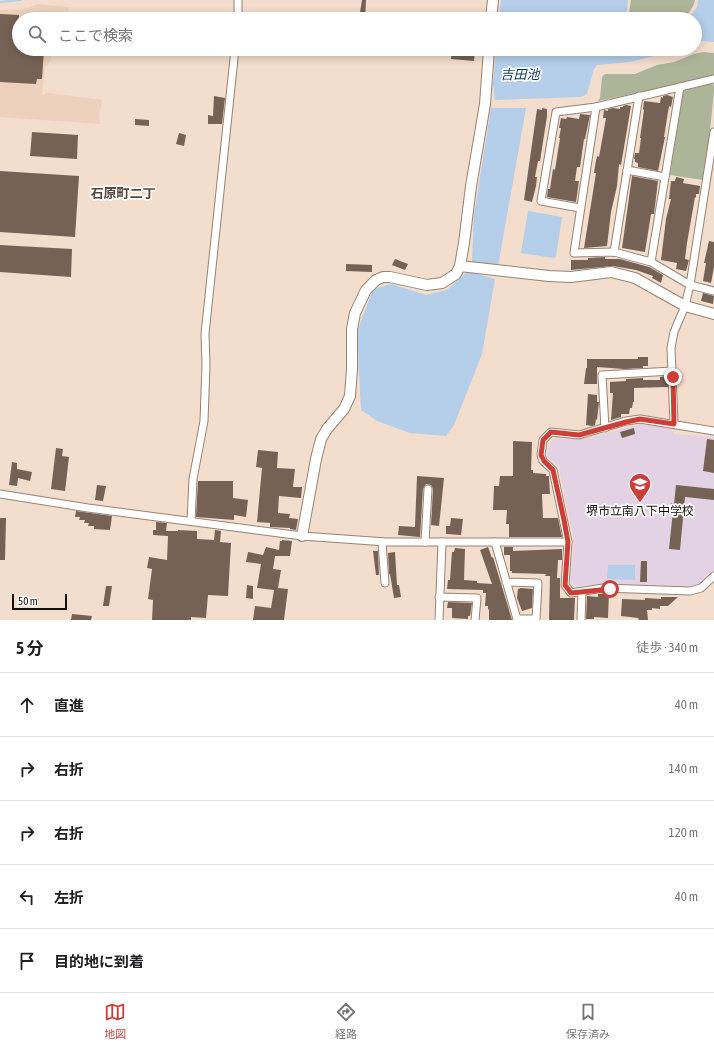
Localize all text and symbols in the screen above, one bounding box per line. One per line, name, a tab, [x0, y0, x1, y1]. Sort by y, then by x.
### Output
search box	[12, 12, 702, 56]
icon: search	[26, 23, 48, 45]
text: ここで検索	[58, 27, 133, 44]
water label: 吉田池	[500, 67, 541, 82]
district label: 石原町二丁	[90, 186, 156, 201]
route end	[664, 368, 682, 386]
school or university icon: 堺市立南八下中学校	[627, 471, 653, 504]
place label: 堺市立南八下中学校	[586, 504, 694, 518]
route start	[601, 580, 619, 598]
scale bar	[12, 592, 67, 611]
text: 50 m	[18, 595, 38, 607]
text: 5 分	[16, 638, 43, 658]
text: 徒歩 · 340 m	[636, 640, 698, 655]
icon: ahead	[16, 694, 38, 716]
text: 直進	[54, 697, 84, 714]
text: 40 m	[675, 697, 698, 712]
icon: right	[16, 758, 38, 780]
text: 右折	[54, 761, 84, 778]
text: 140 m	[669, 761, 698, 776]
icon: right	[16, 822, 38, 844]
text: 右折	[54, 825, 84, 842]
text: 120 m	[669, 825, 698, 840]
icon: left	[16, 886, 38, 908]
text: 左折	[54, 889, 84, 906]
text: 40 m	[675, 889, 698, 904]
icon: arrive	[16, 950, 38, 972]
text: 目的地に到着	[54, 953, 144, 970]
tab: 地図	[104, 1001, 126, 1041]
tab: 経路	[335, 1001, 357, 1041]
tab: 保存済み	[566, 1001, 610, 1041]

